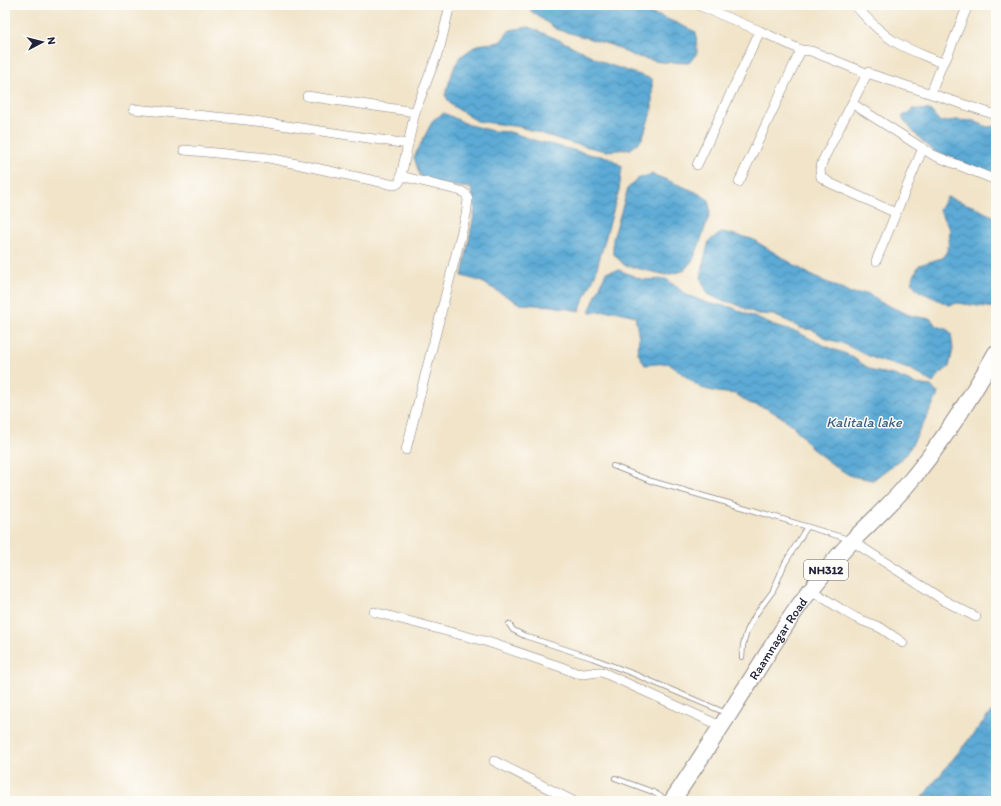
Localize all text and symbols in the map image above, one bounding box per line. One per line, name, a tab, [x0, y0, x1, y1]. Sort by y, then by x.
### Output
north arrow	[22, 22, 62, 62]
text: N	[45, 36, 58, 45]
water label: Kalitala lake	[826, 414, 903, 431]
road number: NH312	[804, 560, 848, 580]
street label: Raamnagar Road	[745, 594, 810, 682]

